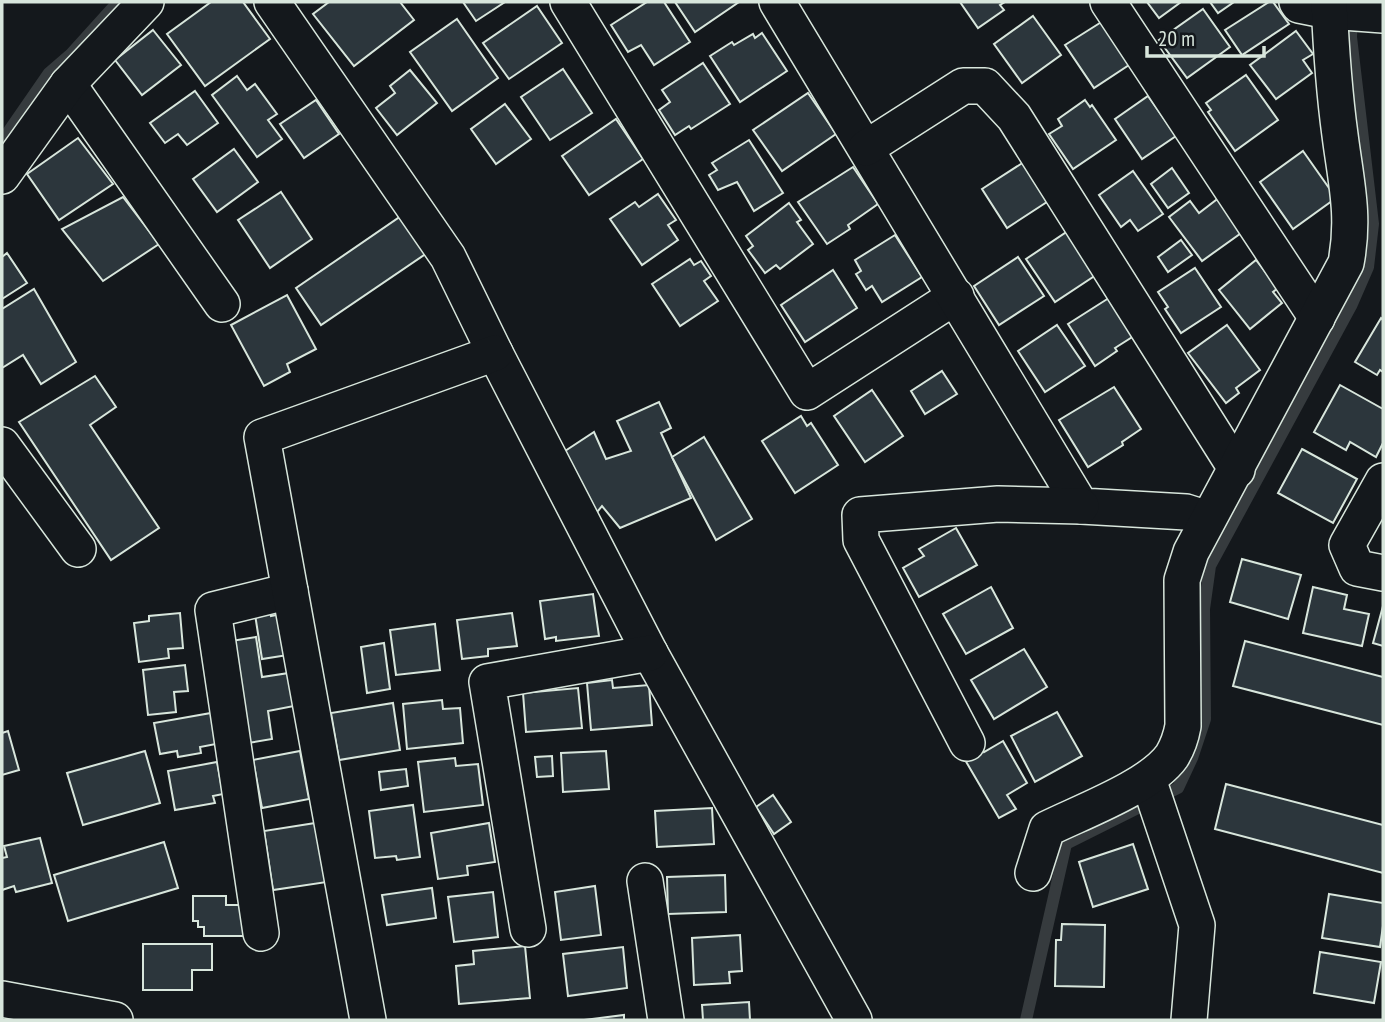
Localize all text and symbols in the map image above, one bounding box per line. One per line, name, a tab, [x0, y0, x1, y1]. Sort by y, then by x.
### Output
scale bar	[1147, 14, 1264, 58]
text: 20 m	[1158, 25, 1195, 52]

